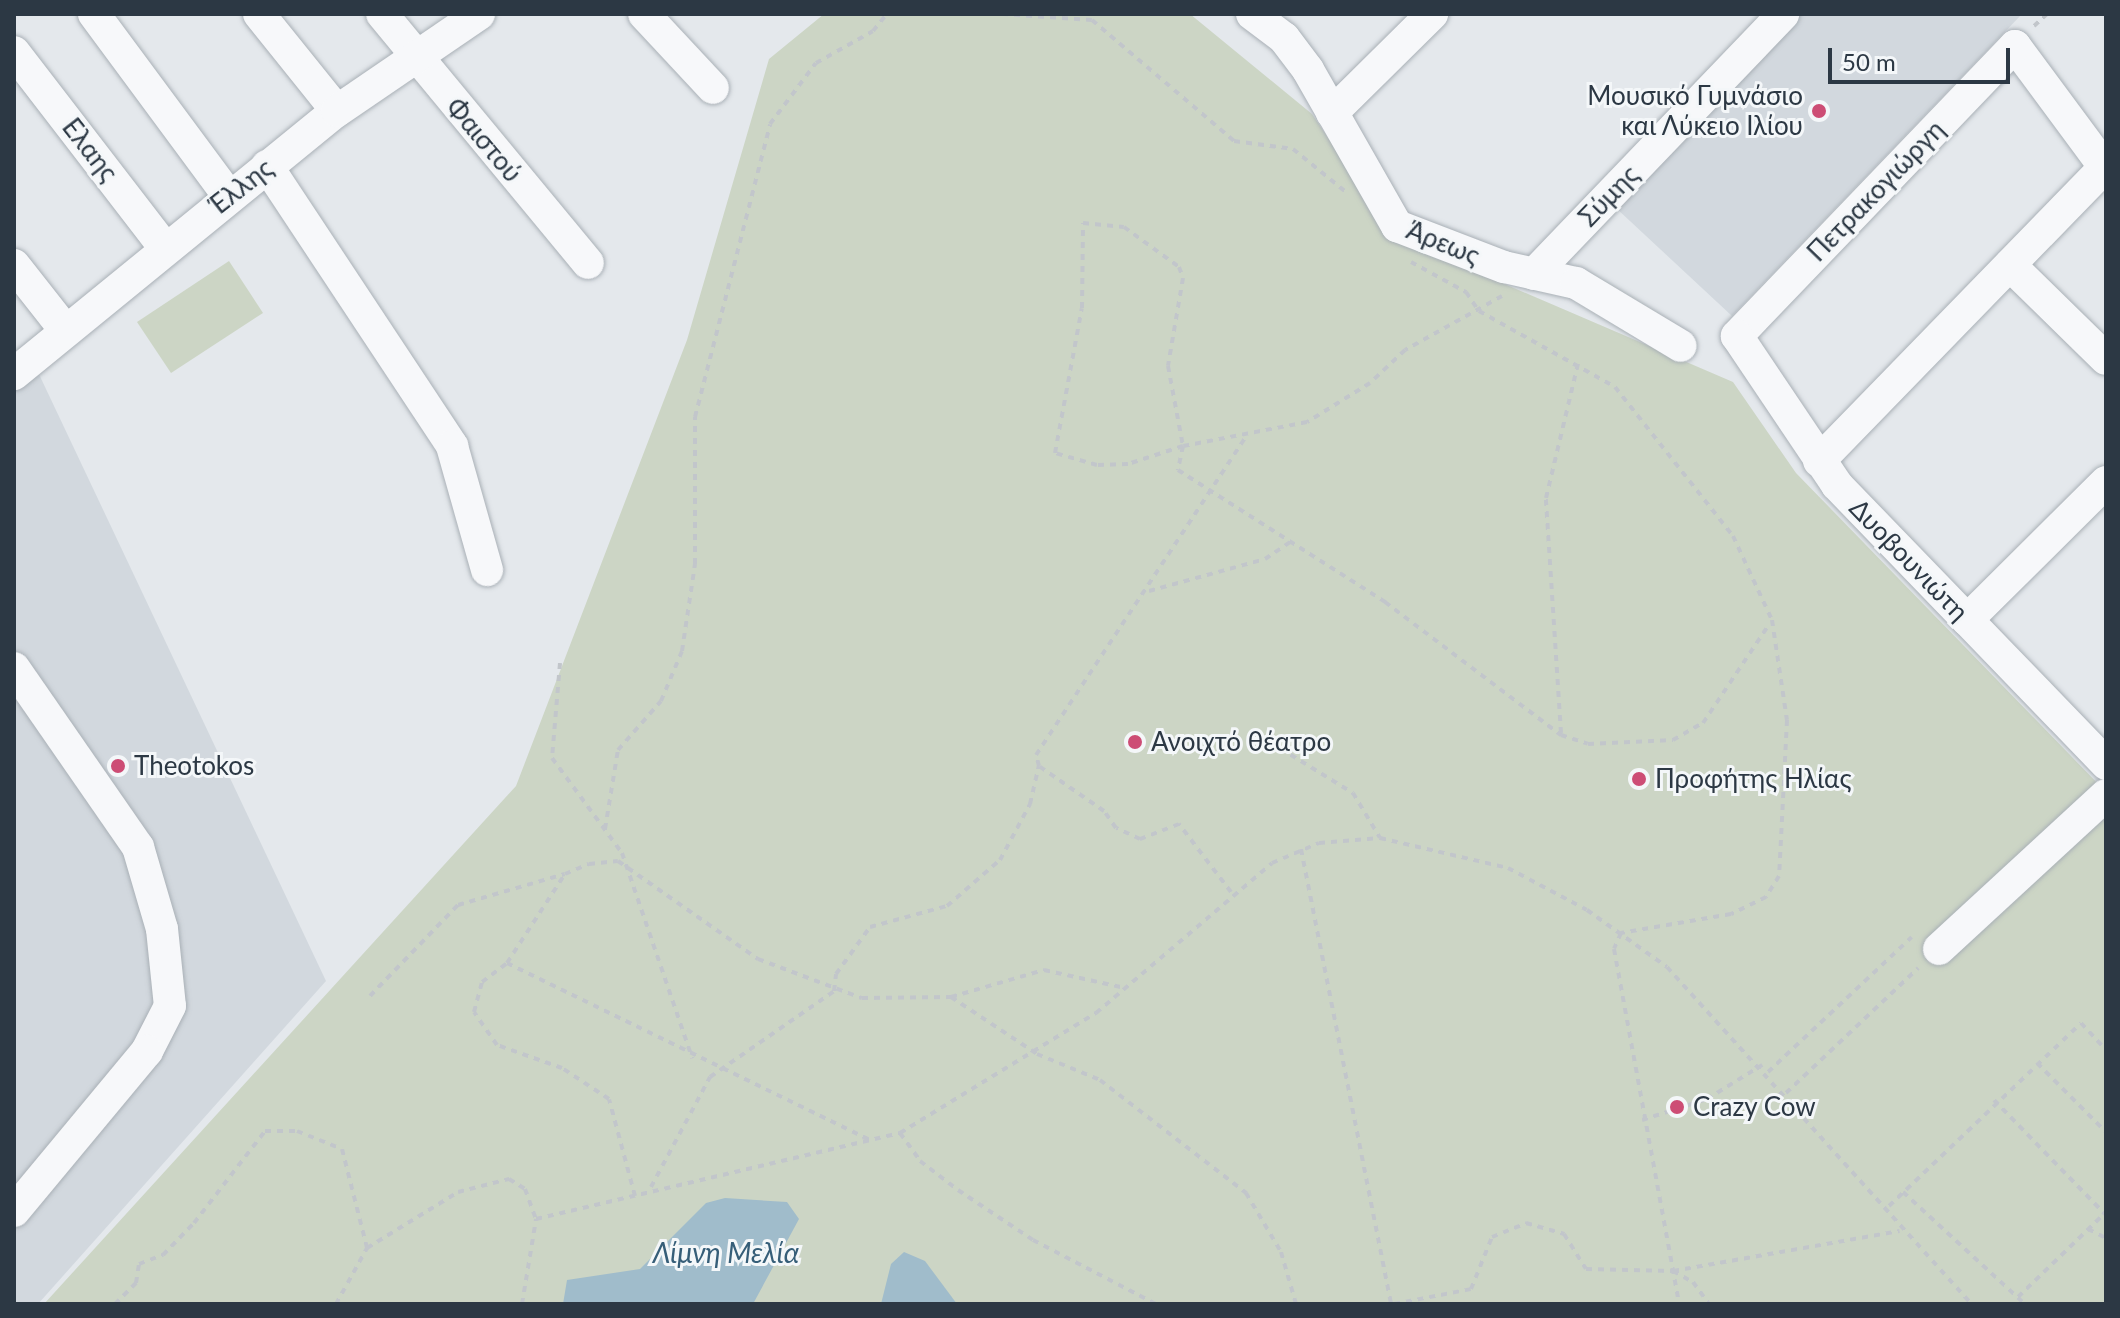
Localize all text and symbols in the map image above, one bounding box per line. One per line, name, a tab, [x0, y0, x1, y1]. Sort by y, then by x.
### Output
scale bar	[1832, 32, 2014, 82]
text: 50 m	[1842, 47, 1896, 76]
place label: Μουσικό Γυμνάσιο και Λύκειο Ιλίου	[1587, 80, 1803, 142]
street label: Φαιστού	[440, 92, 528, 188]
marker: Μουσικό Γυμνάσιο και Λύκειο Ιλίου	[1810, 102, 1828, 120]
street label: Ελαης	[56, 112, 124, 188]
street label: Πετρακογιώργη	[1801, 114, 1951, 268]
street label: Έλλης	[203, 152, 279, 222]
street label: Σύμης	[1573, 159, 1645, 233]
street label: Άρεως	[1402, 214, 1484, 272]
street label: Δυοβουνιώτη	[1843, 493, 1975, 627]
place label: Ανοιχτό θέατρο	[1151, 726, 1331, 758]
marker: Ανοιχτό θέατρο	[1126, 733, 1144, 751]
place label: Theotokos	[134, 750, 254, 782]
marker: Theotokos	[109, 757, 127, 775]
place label: Προφήτης Ηλίας	[1655, 763, 1852, 795]
marker: Προφήτης Ηλίας	[1630, 770, 1648, 788]
place label: Crazy Cow	[1693, 1091, 1816, 1123]
marker: Crazy Cow	[1668, 1098, 1686, 1116]
water label: Λίμνη Μελία	[653, 1235, 799, 1269]

